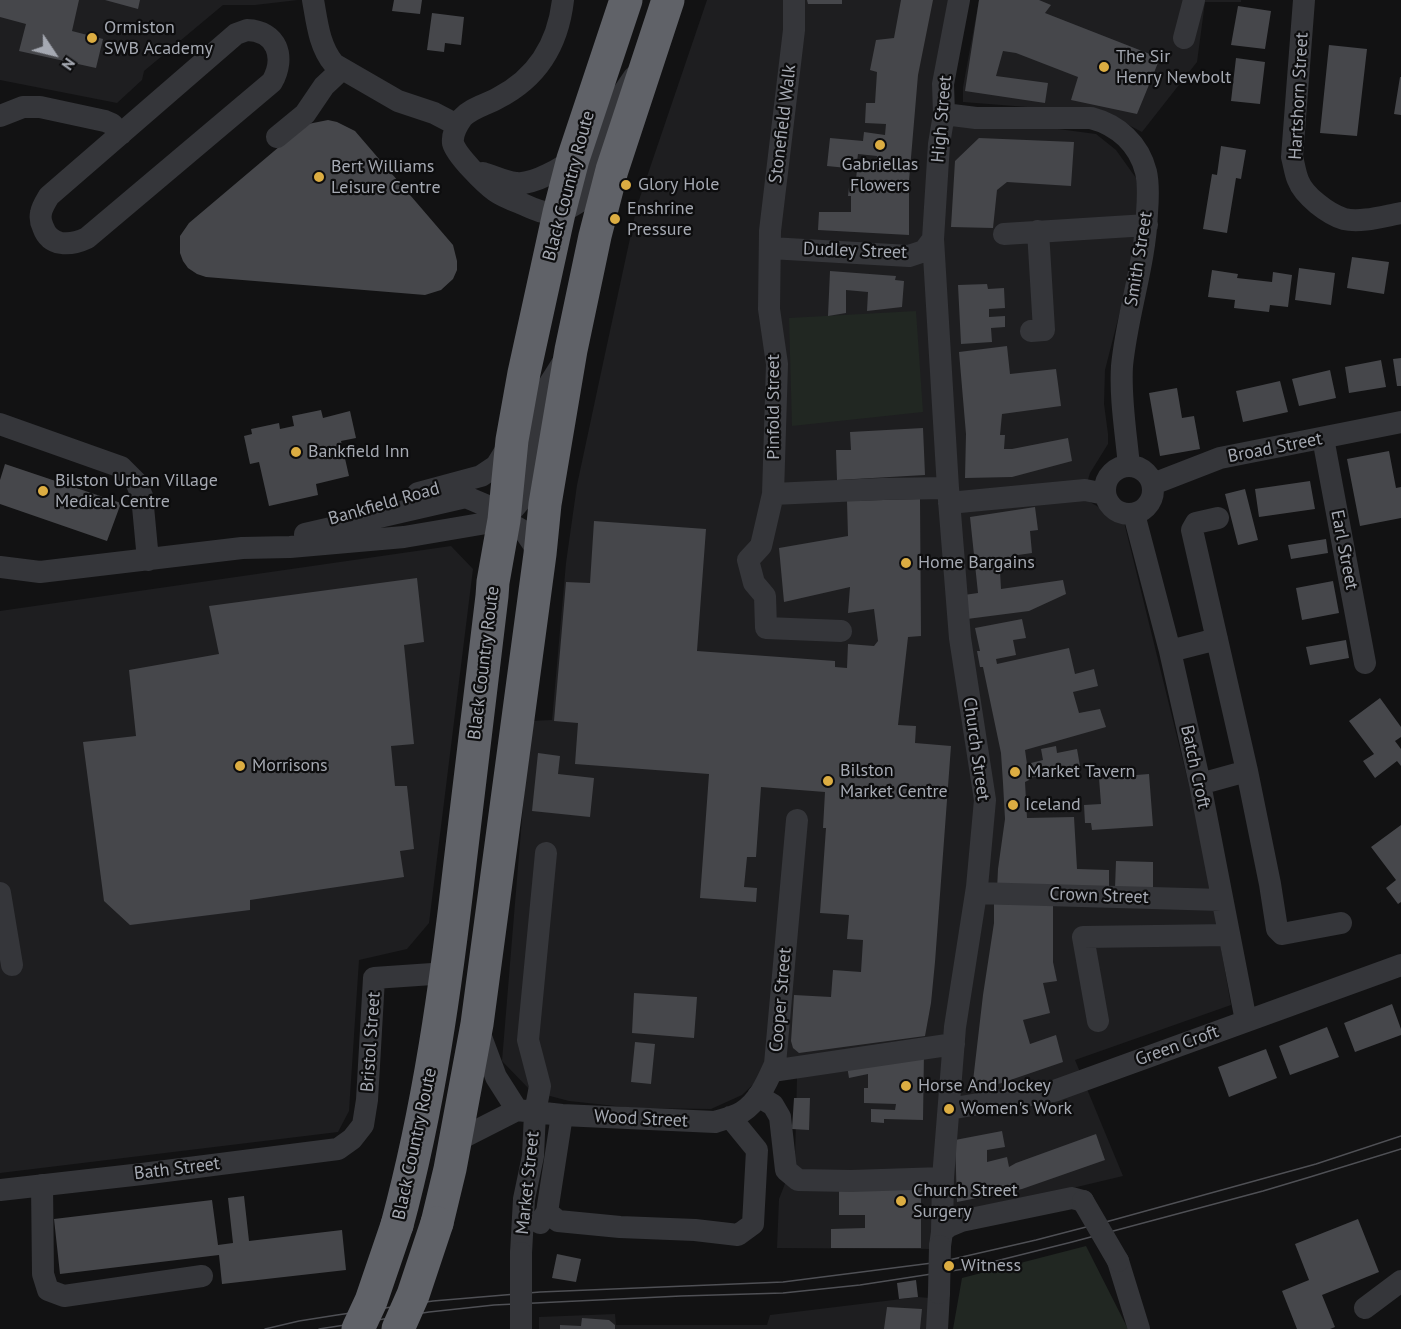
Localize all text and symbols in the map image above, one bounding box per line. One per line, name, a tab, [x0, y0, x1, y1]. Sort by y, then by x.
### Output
place label: Ormiston SWB Academy	[104, 17, 213, 60]
north arrow	[24, 24, 84, 84]
marker: Ormiston SWB Academy	[85, 31, 99, 45]
street label: Hartshorn Street	[1285, 32, 1313, 160]
place label: The Sir Henry Newbolt	[1116, 46, 1231, 88]
text: N	[58, 54, 80, 74]
marker: The Sir Henry Newbolt	[1097, 60, 1111, 74]
street label: Stonefield Walk	[765, 63, 801, 185]
street label: High Street	[927, 75, 957, 163]
street label: Black Country Route	[539, 108, 599, 264]
marker: Gabriellas Flowers	[873, 138, 887, 152]
place label: Gabriellas Flowers	[842, 154, 918, 196]
place label: Bert Williams Leisure Centre	[331, 156, 441, 198]
marker: Bert Williams Leisure Centre	[312, 170, 326, 184]
place label: Glory Hole	[638, 174, 719, 196]
marker: Glory Hole	[619, 178, 633, 192]
place label: Enshrine Pressure	[627, 198, 694, 240]
street label: Smith Street	[1121, 210, 1157, 308]
marker: Enshrine Pressure	[608, 212, 622, 226]
street label: Dudley Street	[802, 238, 908, 264]
street label: Pinfold Street	[763, 354, 785, 460]
street label: Broad Street	[1226, 428, 1324, 468]
place label: Bankfield Inn	[308, 441, 409, 463]
marker: Bankfield Inn	[289, 445, 303, 459]
place label: Bilston Urban Village Medical Centre	[55, 470, 218, 512]
street label: Bankfield Road	[326, 478, 442, 530]
marker: Bilston Urban Village Medical Centre	[36, 484, 50, 498]
street label: Earl Street	[1326, 508, 1362, 592]
place label: Home Bargains	[918, 552, 1035, 574]
marker: Home Bargains	[899, 556, 913, 570]
street label: Black Country Route	[464, 585, 504, 741]
street label: Church Street	[958, 696, 994, 802]
street label: Batch Croft	[1176, 723, 1214, 811]
place label: Morrisons	[252, 755, 328, 777]
marker: Morrisons	[233, 759, 247, 773]
place label: Bilston Market Centre	[840, 760, 948, 802]
place label: Market Tavern	[1027, 761, 1135, 783]
marker: Market Tavern	[1008, 765, 1022, 779]
marker: Bilston Market Centre	[821, 774, 835, 788]
place label: Iceland	[1025, 794, 1081, 816]
marker: Iceland	[1006, 798, 1020, 812]
street label: Crown Street	[1049, 883, 1149, 909]
street label: Cooper Street	[766, 947, 796, 1053]
street label: Bristol Street	[357, 991, 385, 1093]
street label: Green Croft	[1132, 1021, 1222, 1071]
street label: Black Country Route	[388, 1066, 442, 1222]
place label: Horse And Jockey	[918, 1075, 1051, 1097]
marker: Horse And Jockey	[899, 1079, 913, 1093]
place label: Women's Work	[961, 1098, 1072, 1120]
marker: Women's Work	[942, 1102, 956, 1116]
street label: Wood Street	[594, 1106, 688, 1132]
street label: Market Street	[512, 1130, 544, 1236]
street label: Bath Street	[133, 1153, 221, 1185]
place label: Church Street Surgery	[913, 1180, 1018, 1222]
marker: Church Street Surgery	[894, 1194, 908, 1208]
place label: Witness	[961, 1255, 1021, 1277]
marker: Witness	[942, 1259, 956, 1273]

